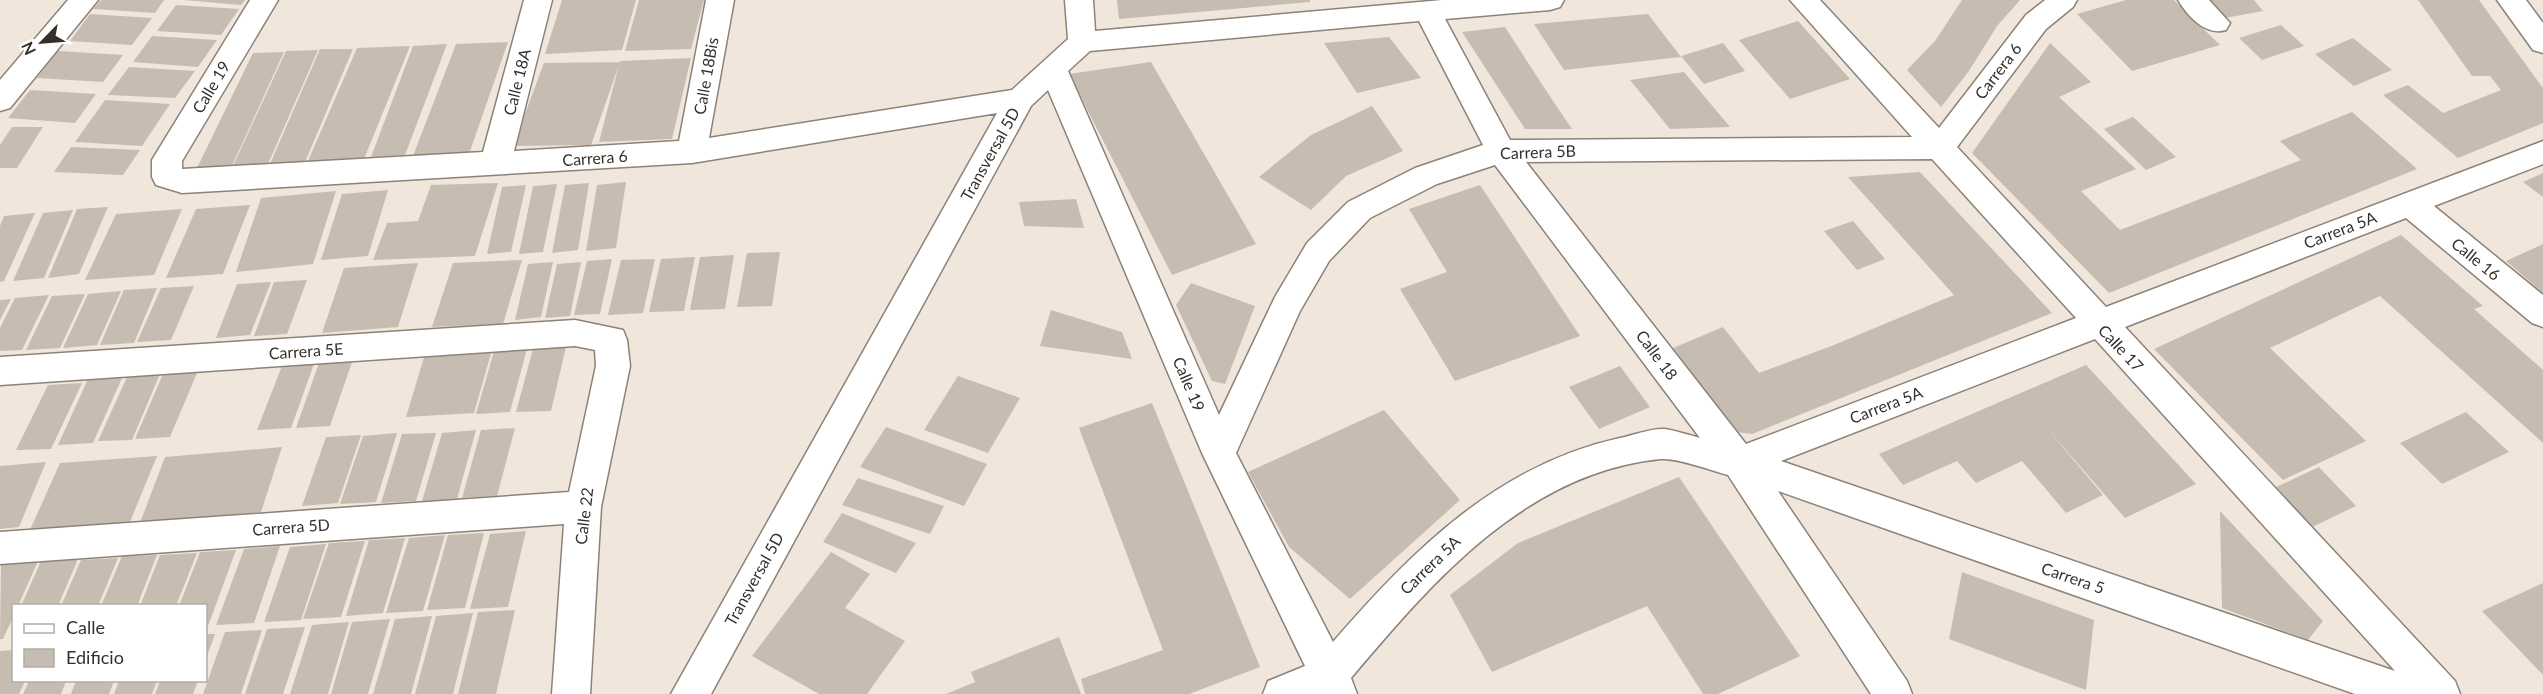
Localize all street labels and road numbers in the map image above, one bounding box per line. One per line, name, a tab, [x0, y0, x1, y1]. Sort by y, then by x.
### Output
street label: Calle 18Bis	[689, 36, 722, 116]
street label: Carrera 6	[1970, 39, 2025, 103]
street label: Calle 18A	[499, 46, 534, 117]
street label: Calle 19	[188, 57, 233, 116]
street label: Transversal 5D	[956, 104, 1023, 204]
street label: Carrera 5B	[1500, 141, 1576, 162]
street label: Carrera 6	[562, 146, 628, 169]
street label: Carrera 5A	[2301, 207, 2379, 252]
street label: Calle 16	[2448, 233, 2505, 284]
street label: Calle 17	[2095, 320, 2148, 375]
street label: Calle 18	[1633, 326, 1682, 383]
street label: Carrera 5E	[268, 338, 344, 363]
street label: Calle 19	[1170, 354, 1209, 414]
street label: Carrera 5A	[1847, 382, 1925, 427]
street label: Calle 22	[571, 486, 596, 546]
street label: Carrera 5D	[252, 514, 330, 539]
street label: Transversal 5D	[720, 529, 787, 629]
street label: Carrera 5A	[1396, 531, 1464, 598]
street label: Carrera 5	[2039, 558, 2107, 597]

